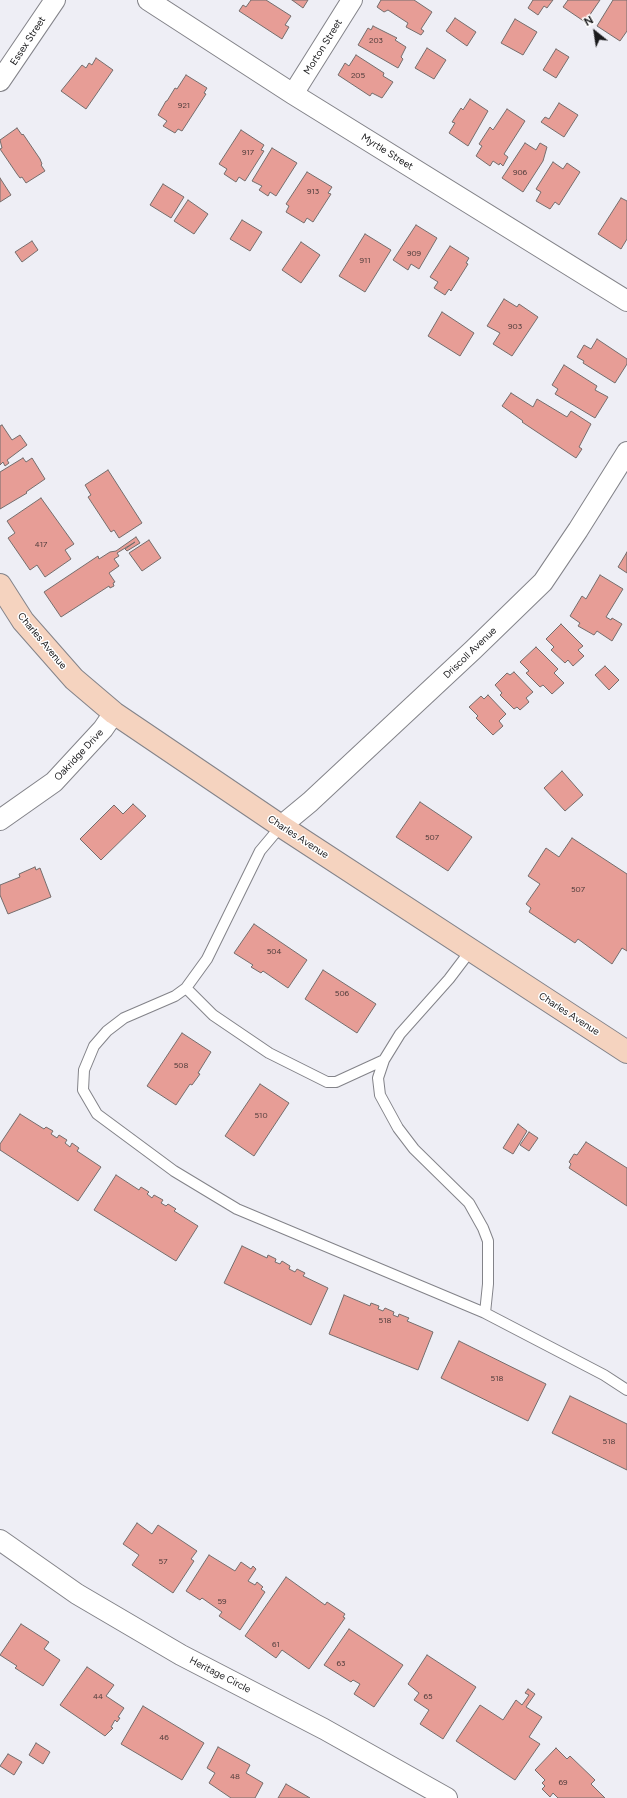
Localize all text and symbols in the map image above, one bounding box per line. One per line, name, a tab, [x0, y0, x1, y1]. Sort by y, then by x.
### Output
north arrow	[575, 12, 615, 52]
text: N	[582, 13, 596, 29]
street label: Essex Street	[8, 14, 48, 68]
street label: Morton Street	[301, 17, 345, 77]
house number: 203	[369, 36, 383, 46]
house number: 205	[351, 71, 365, 81]
house number: 921	[178, 101, 190, 111]
street label: Myrtle Street	[359, 131, 415, 173]
house number: 917	[242, 148, 254, 158]
house number: 906	[513, 168, 527, 178]
house number: 913	[307, 187, 319, 197]
house number: 909	[407, 249, 421, 259]
house number: 911	[359, 256, 371, 266]
house number: 903	[508, 322, 522, 332]
house number: 417	[35, 540, 47, 550]
street label: Charles Avenue	[15, 610, 69, 672]
street label: Driscoll Avenue	[441, 625, 499, 681]
street label: Oakridge Drive	[52, 727, 106, 783]
street label: Charles Avenue	[265, 813, 331, 861]
house number: 507	[425, 833, 439, 843]
house number: 507	[571, 885, 585, 895]
house number: 504	[267, 947, 281, 957]
house number: 506	[335, 989, 349, 999]
street label: Charles Avenue	[536, 990, 602, 1038]
house number: 508	[174, 1061, 188, 1071]
house number: 510	[254, 1111, 268, 1121]
house number: 518	[379, 1316, 391, 1326]
house number: 518	[491, 1374, 503, 1384]
house number: 518	[603, 1437, 615, 1447]
house number: 57	[159, 1557, 167, 1567]
house number: 59	[217, 1597, 227, 1607]
house number: 61	[272, 1640, 280, 1650]
street label: Heritage Circle	[187, 1654, 253, 1696]
house number: 63	[337, 1659, 345, 1669]
house number: 44	[93, 1692, 103, 1702]
house number: 65	[423, 1692, 433, 1702]
house number: 46	[159, 1733, 169, 1743]
house number: 48	[230, 1772, 240, 1782]
house number: 69	[558, 1778, 568, 1788]

